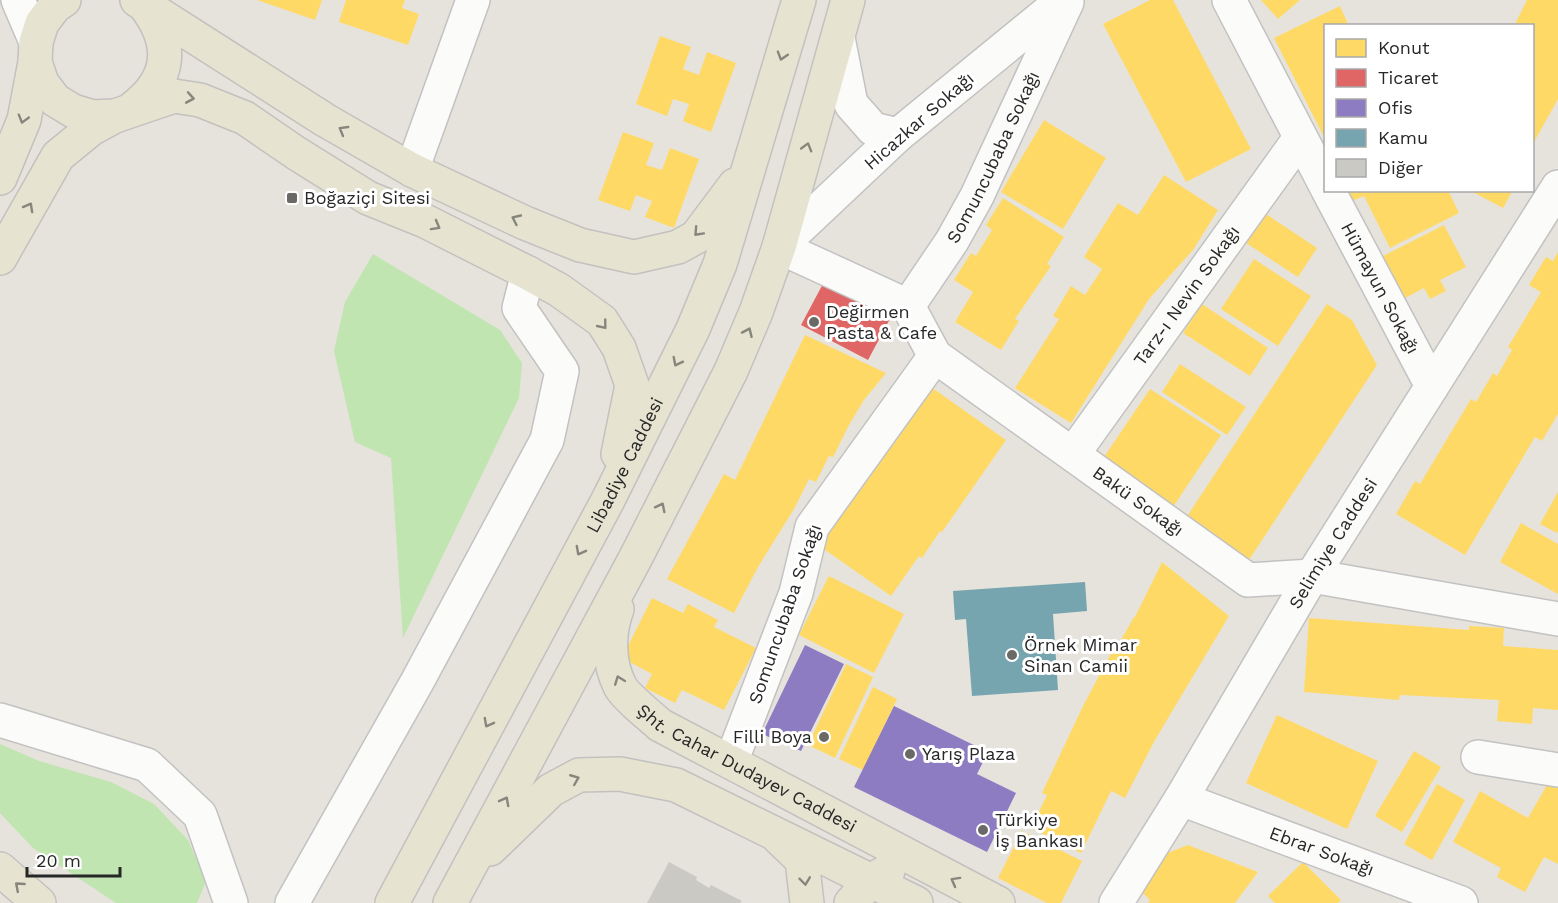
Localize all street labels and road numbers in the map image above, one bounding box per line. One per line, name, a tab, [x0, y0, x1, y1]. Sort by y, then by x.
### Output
street label: Hicazkar Sokağı	[860, 67, 978, 174]
street label: Somuncubaba Sokağı	[942, 68, 1043, 247]
street label: Hümayun Sokağı	[1337, 219, 1424, 357]
street label: Tarz-ı Nevin Sokağı	[1129, 221, 1244, 369]
street label: Libadiye Caddesi	[581, 394, 667, 536]
street label: Bakü Sokağı	[1089, 461, 1188, 540]
street label: Selimiye Caddesi	[1284, 474, 1381, 612]
street label: Somuncubaba Sokağı	[744, 521, 825, 706]
street label: Şht. Cahar Dudayev Caddesi	[633, 699, 860, 837]
street label: Ebrar Sokağı	[1267, 822, 1377, 880]

